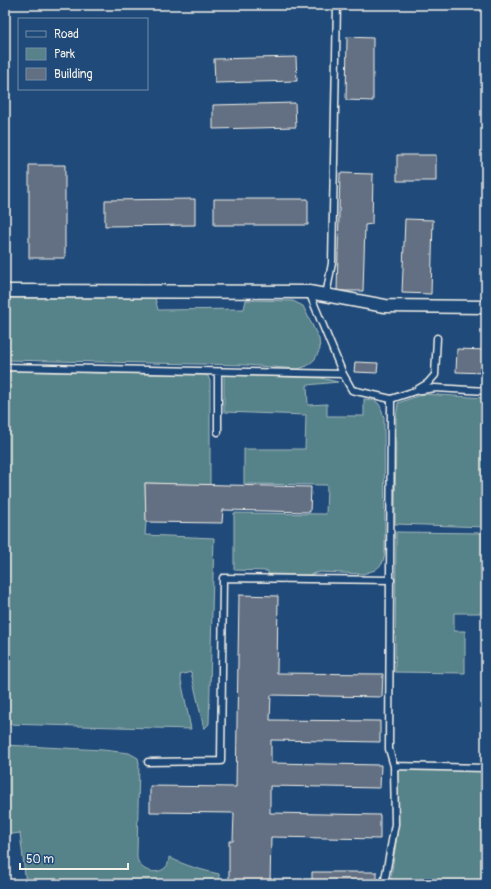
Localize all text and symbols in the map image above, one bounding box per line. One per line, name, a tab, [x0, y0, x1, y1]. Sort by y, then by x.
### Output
legend	[18, 18, 148, 90]
text: Road	[54, 27, 79, 42]
text: Park	[54, 47, 75, 62]
text: Building	[54, 67, 93, 82]
scale bar	[20, 845, 128, 871]
text: 50 m	[26, 852, 54, 867]

